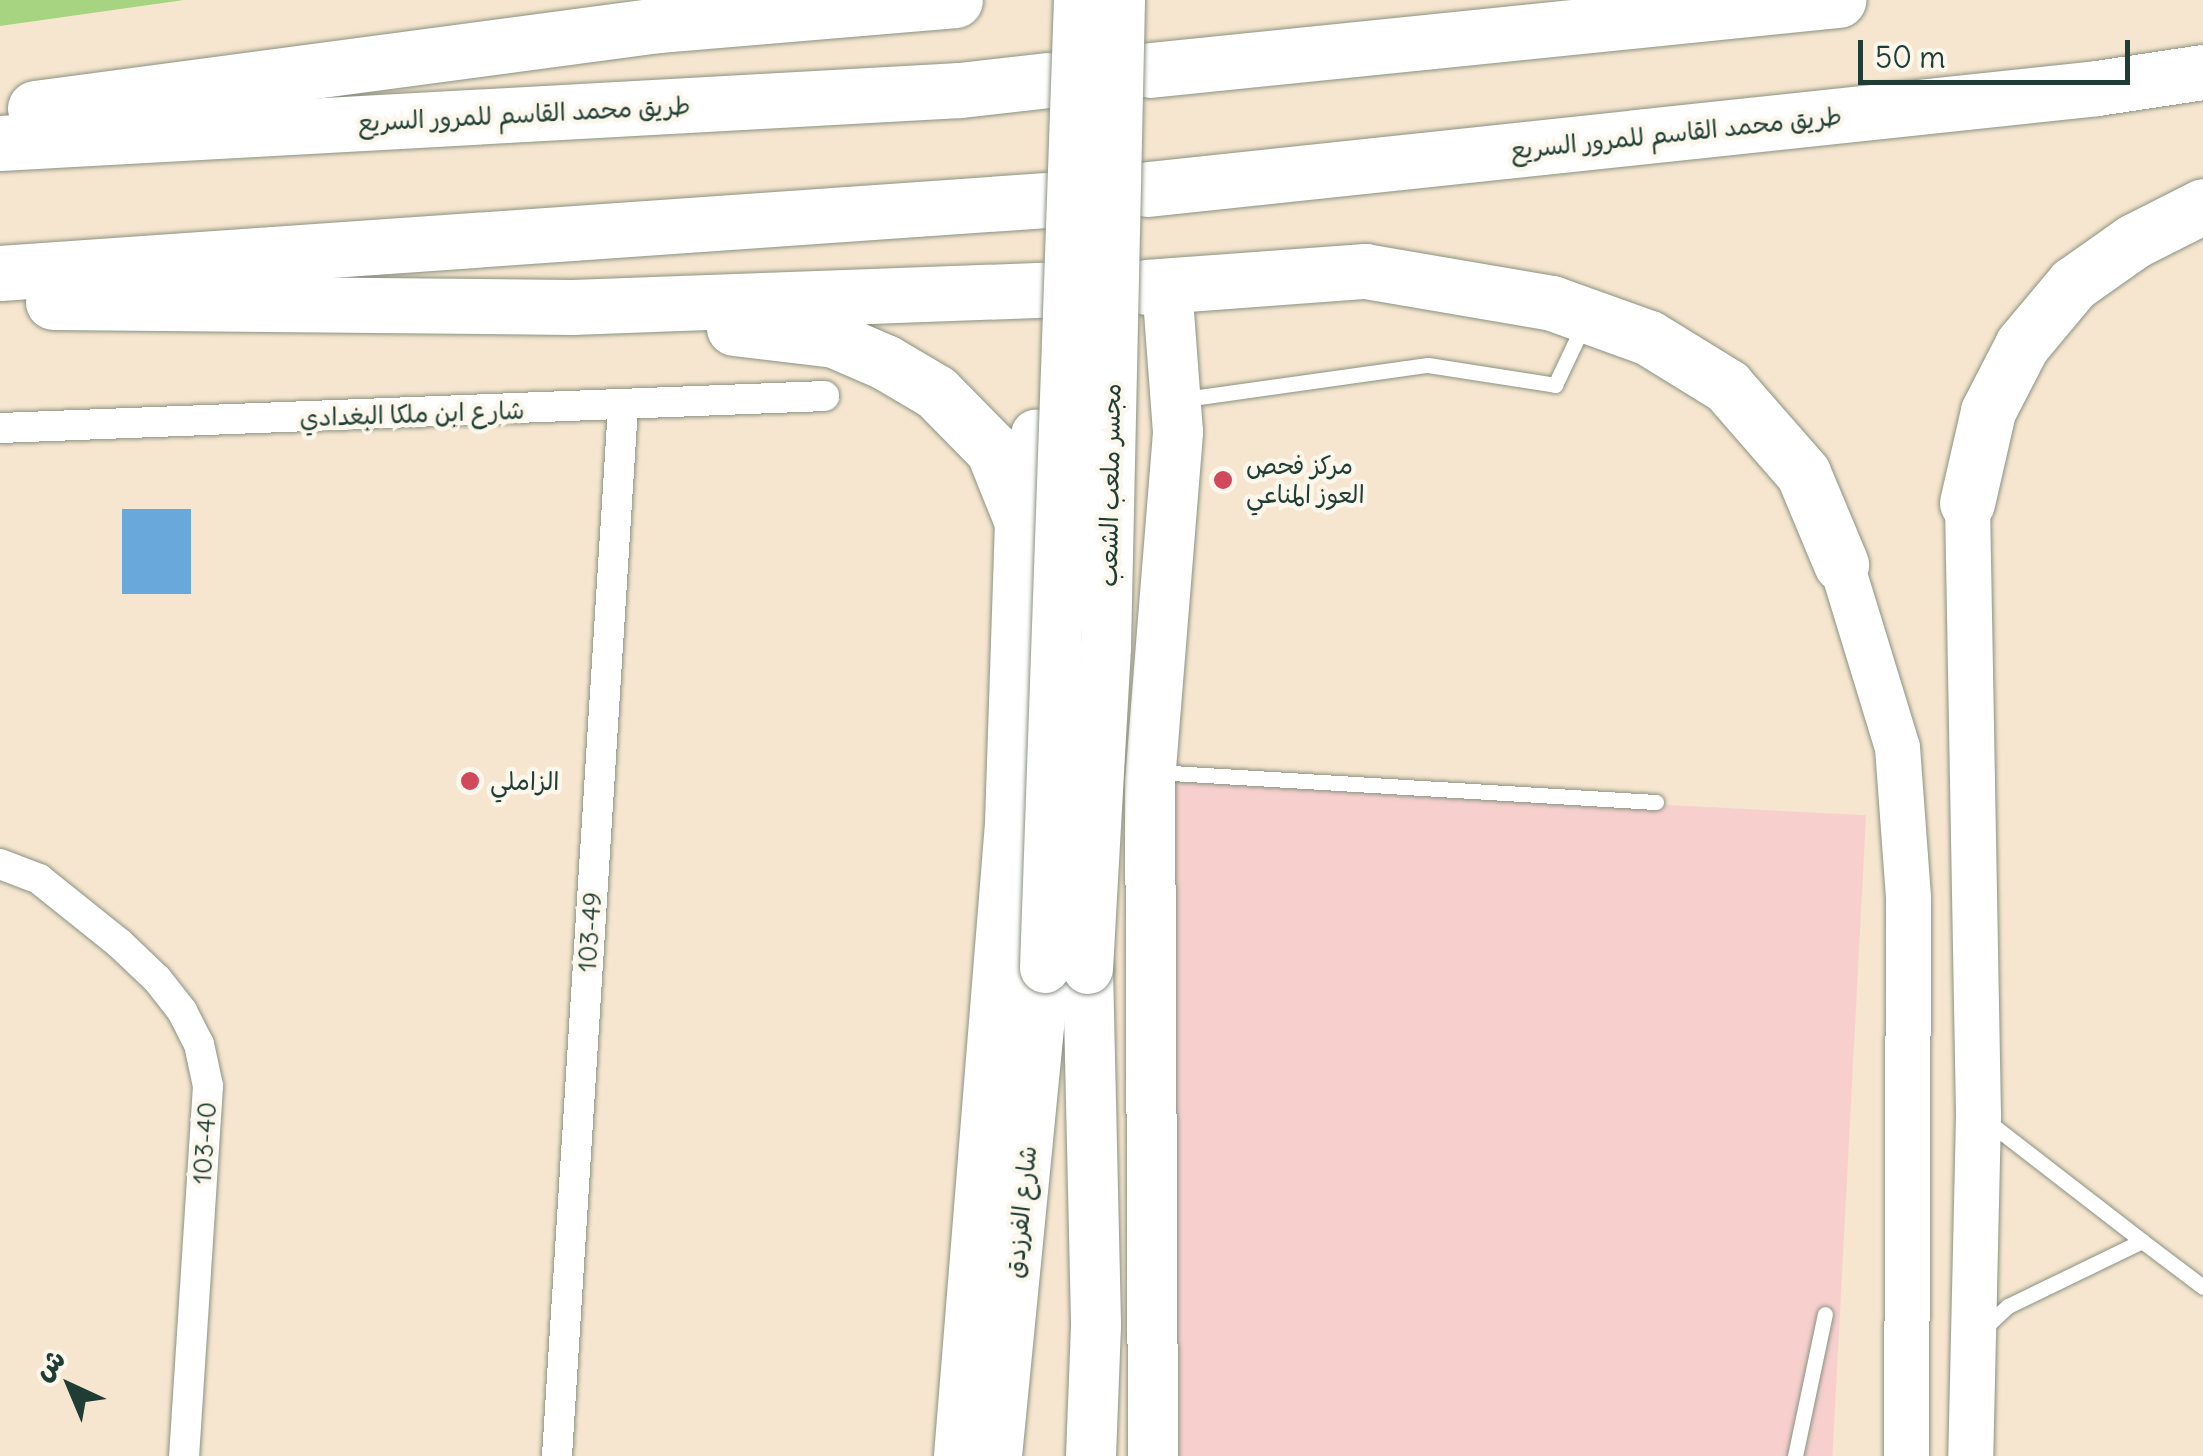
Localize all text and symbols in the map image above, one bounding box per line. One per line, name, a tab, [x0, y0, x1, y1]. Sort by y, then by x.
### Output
scale bar	[1863, 20, 2136, 82]
text: 50 m	[1875, 38, 1945, 76]
street label: طريق محمد القاسم للمرور السريع	[357, 90, 691, 138]
street label: طريق محمد القاسم للمرور السريع	[1509, 101, 1843, 165]
street label: مجسر ملعب الشعب	[1093, 383, 1127, 587]
street label: شارع ابن ملكا البغدادي	[299, 395, 525, 433]
place label: مركز فحص العوز المناعي	[1246, 451, 1365, 510]
marker: مركز فحص العوز المناعي	[1210, 467, 1236, 493]
place label: الزاملي	[490, 766, 559, 796]
marker: الزاملي	[459, 770, 481, 792]
street label: 103-49	[572, 891, 608, 973]
street label: 103-40	[187, 1101, 223, 1185]
street label: شارع الفرزدق	[999, 1144, 1043, 1280]
north arrow	[20, 1336, 120, 1436]
text: ش	[26, 1341, 73, 1388]

